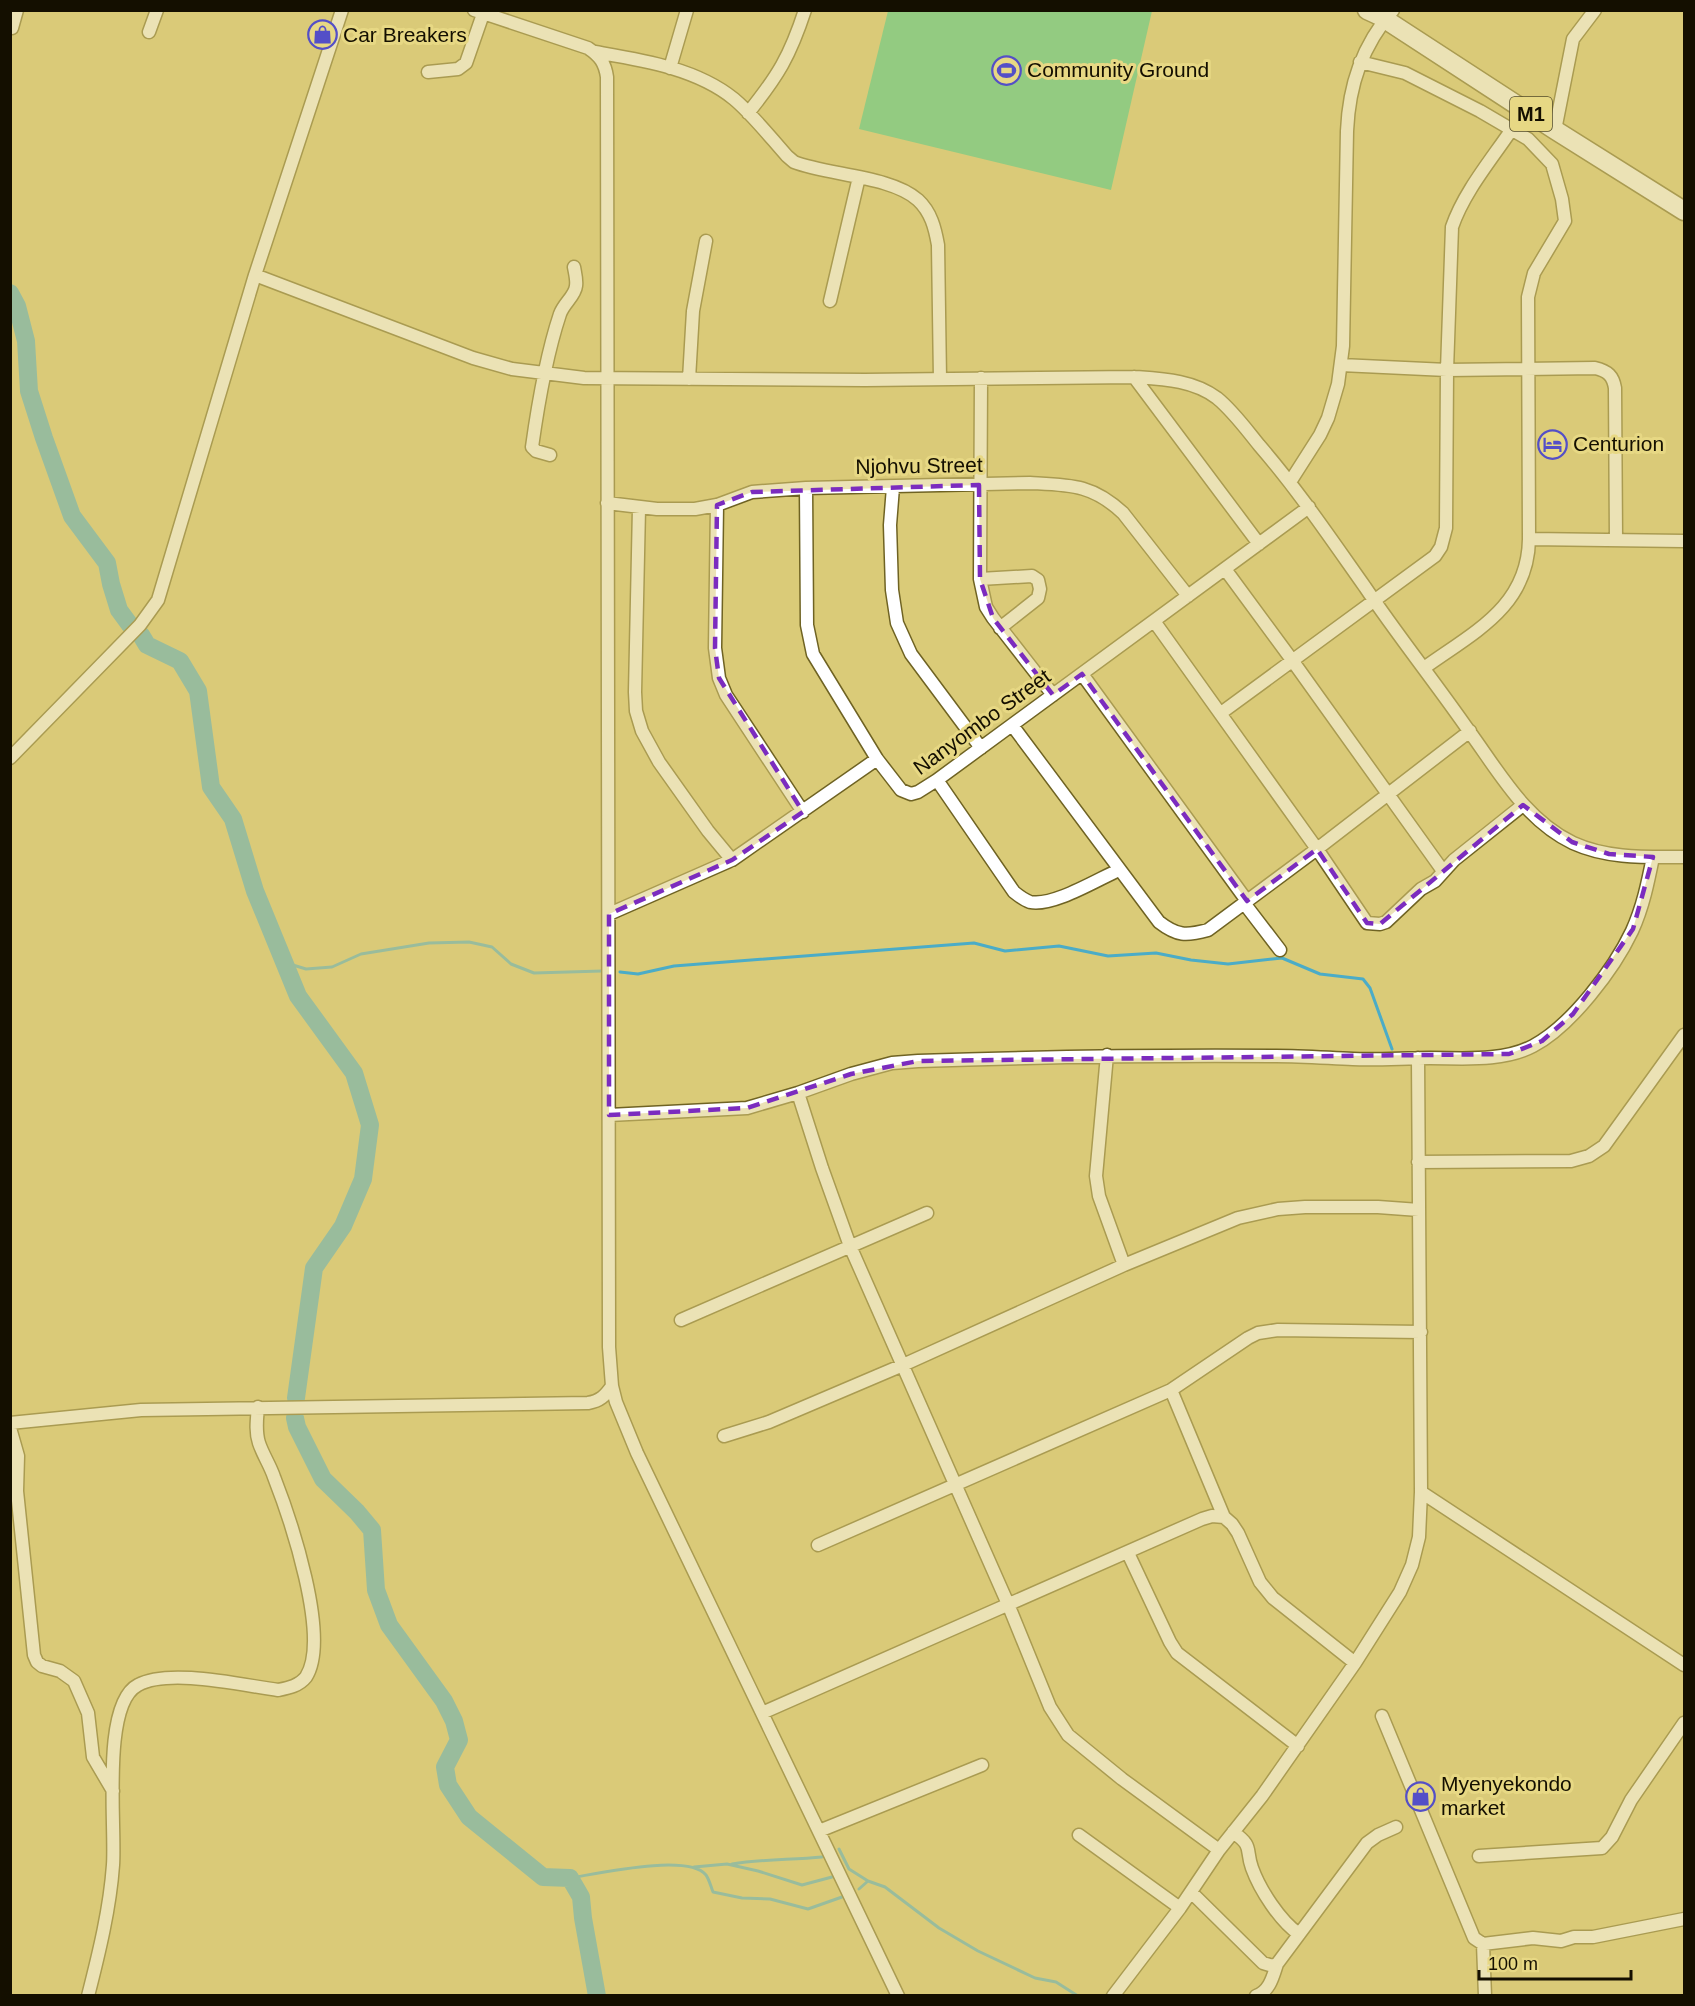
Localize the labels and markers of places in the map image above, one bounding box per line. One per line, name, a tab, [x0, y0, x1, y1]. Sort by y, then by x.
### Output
shop icon: Car Breakers	[306, 19, 338, 51]
place label: Car Breakers	[343, 23, 467, 46]
sports icon: Community Ground	[990, 54, 1022, 86]
place label: Community Ground	[1027, 58, 1209, 81]
hotel icon: Centurion	[1536, 428, 1568, 460]
place label: Centurion	[1573, 432, 1664, 455]
place label: Myenyekondo market	[1441, 1772, 1572, 1819]
shop icon: Myenyekondo market	[1404, 1780, 1436, 1812]

